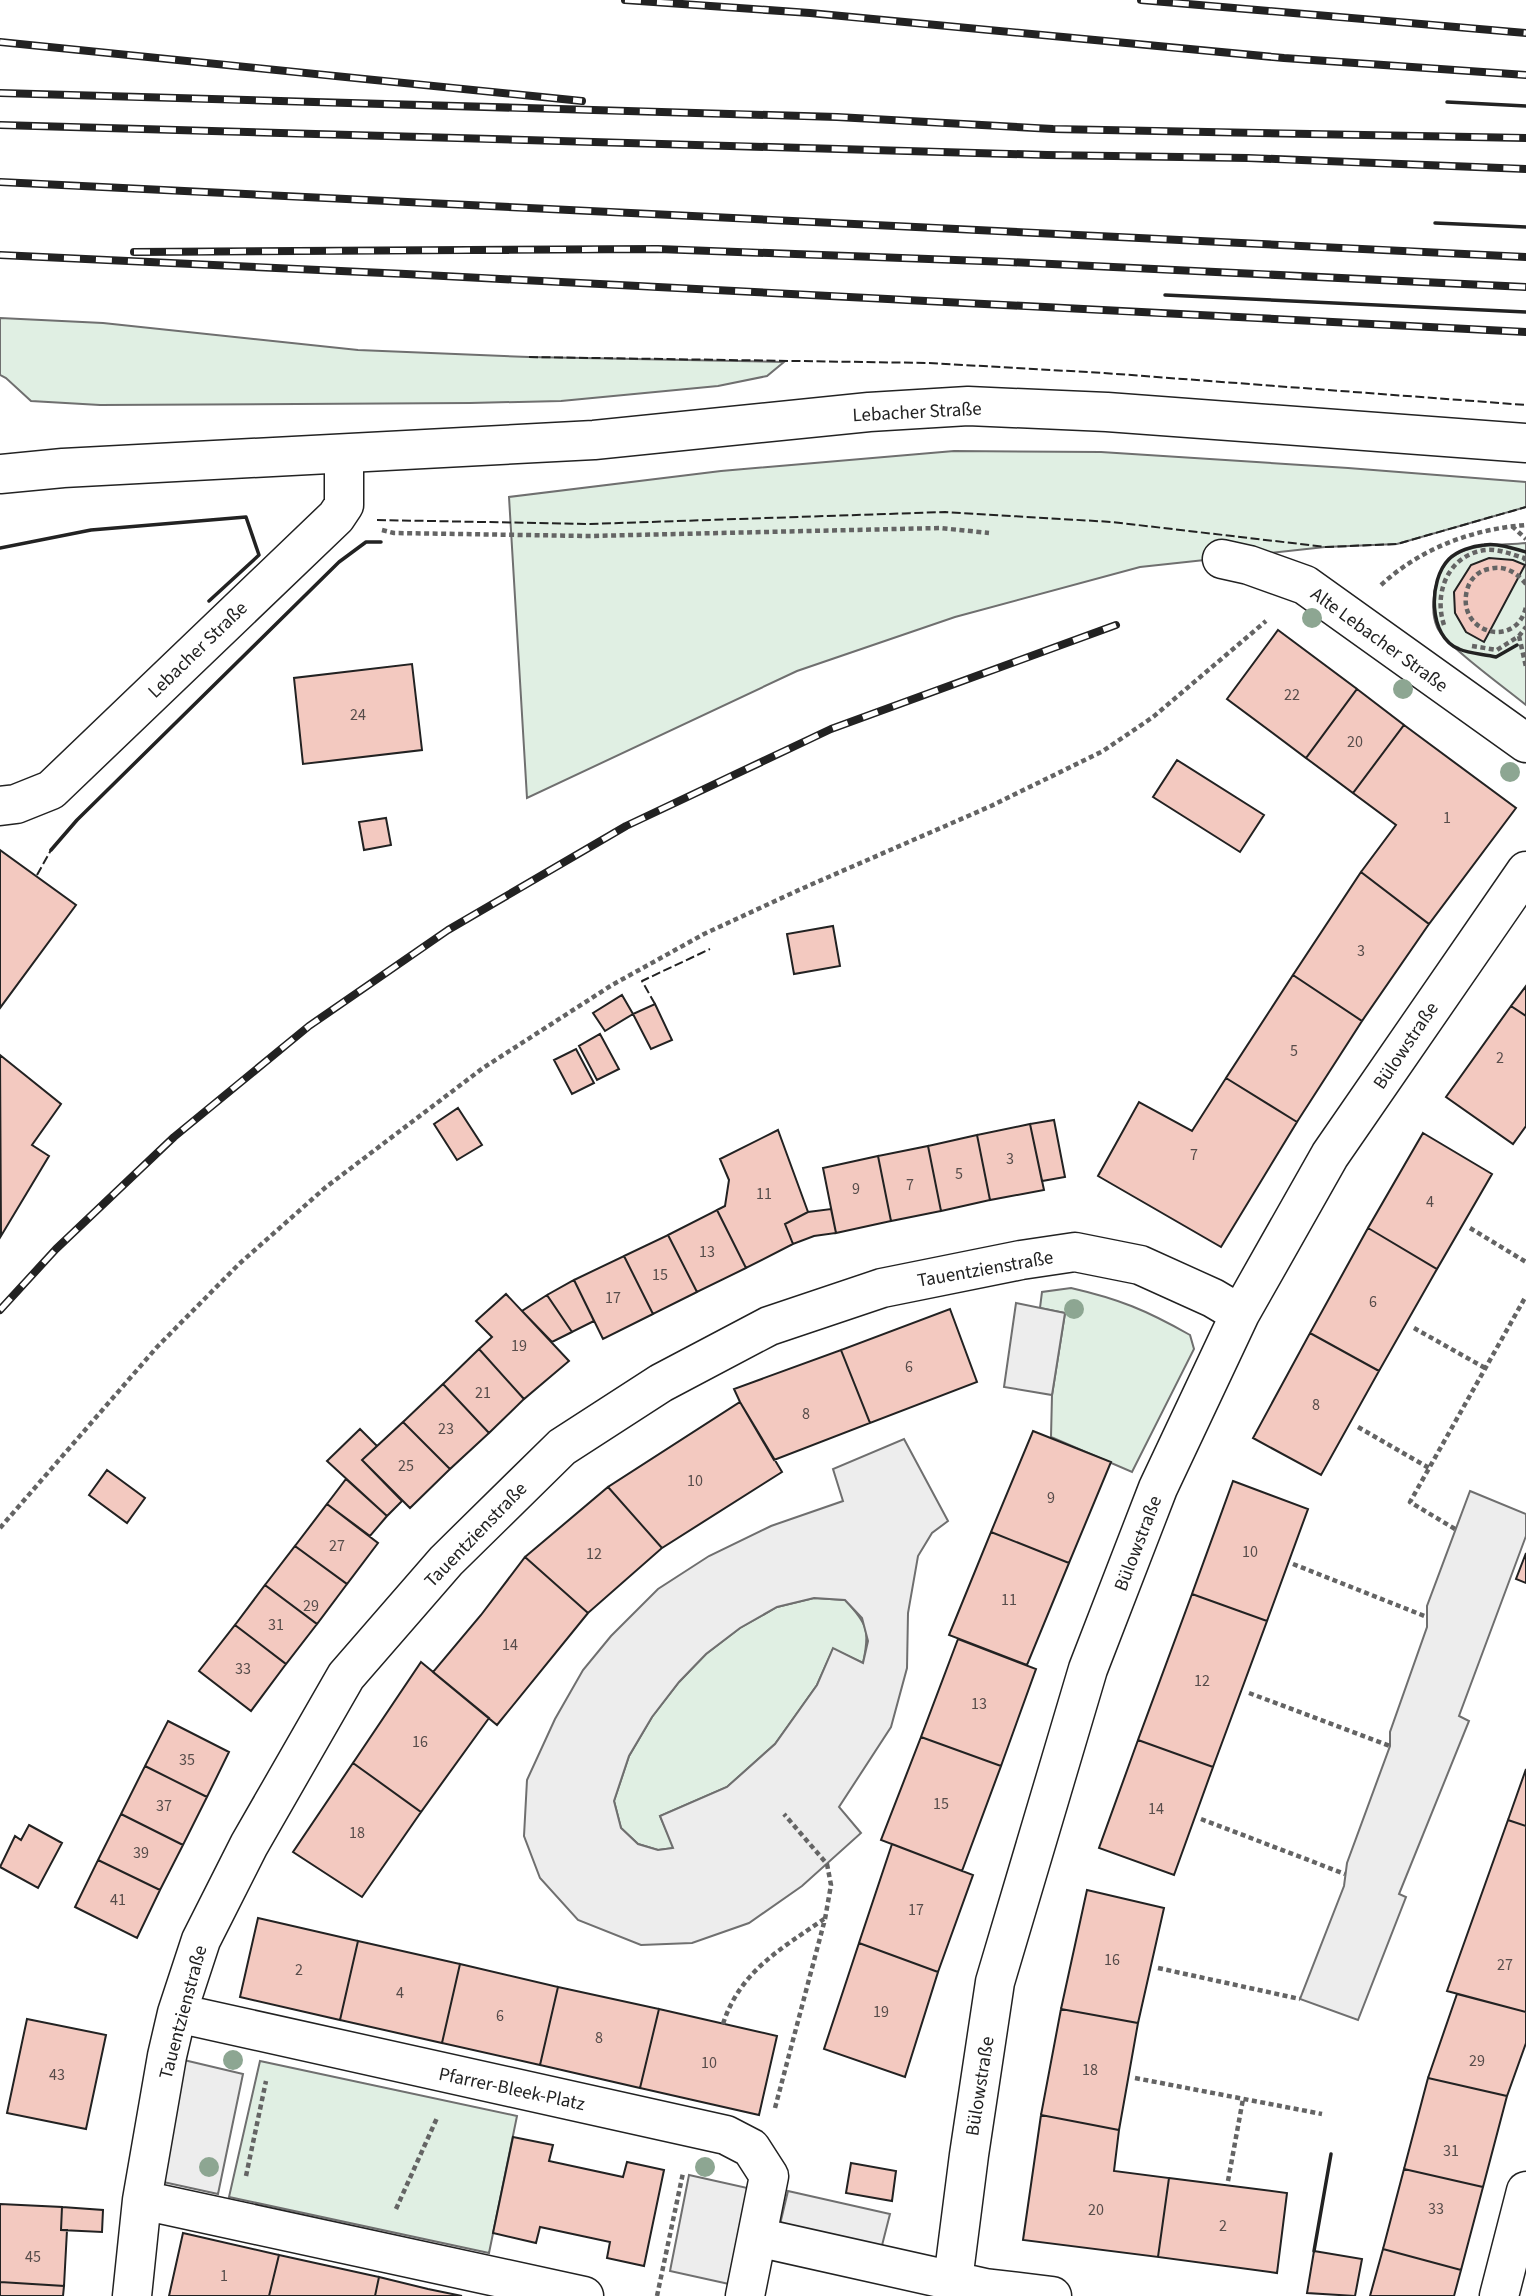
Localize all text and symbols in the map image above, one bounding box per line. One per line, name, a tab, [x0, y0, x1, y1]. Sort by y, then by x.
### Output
street label: Lebacher Straße	[852, 396, 982, 429]
street label: Alte Lebacher Straße	[1305, 581, 1453, 699]
street label: Lebacher Straße	[142, 595, 254, 705]
house number: 22	[1284, 684, 1300, 706]
house number: 24	[350, 704, 366, 726]
house number: 20	[1347, 731, 1363, 753]
house number: 1	[1443, 807, 1451, 829]
house number: 3	[1357, 940, 1365, 962]
street label: Bülowstraße	[1367, 997, 1445, 1095]
house number: 5	[1290, 1040, 1298, 1062]
house number: 2	[1496, 1047, 1504, 1069]
house number: 7	[1190, 1144, 1198, 1166]
house number: 3	[1006, 1148, 1014, 1170]
house number: 5	[955, 1163, 963, 1185]
house number: 7	[906, 1174, 914, 1196]
house number: 9	[852, 1178, 860, 1200]
house number: 11	[756, 1183, 772, 1205]
house number: 4	[1426, 1191, 1434, 1213]
house number: 13	[699, 1241, 715, 1263]
street label: Tauentzienstraße	[915, 1244, 1055, 1295]
house number: 15	[652, 1264, 668, 1286]
house number: 17	[605, 1287, 621, 1309]
house number: 6	[1369, 1291, 1377, 1313]
house number: 19	[511, 1335, 527, 1357]
house number: 6	[905, 1356, 913, 1378]
house number: 21	[475, 1382, 491, 1404]
house number: 8	[1312, 1394, 1320, 1416]
house number: 8	[802, 1403, 810, 1425]
house number: 23	[438, 1418, 454, 1440]
house number: 25	[398, 1455, 414, 1477]
house number: 10	[687, 1470, 703, 1492]
street label: Tauentzienstraße	[419, 1476, 534, 1594]
house number: 9	[1047, 1487, 1055, 1509]
street label: Bülowstraße	[1108, 1492, 1169, 1595]
house number: 27	[329, 1535, 345, 1557]
house number: 10	[1242, 1541, 1258, 1563]
house number: 12	[586, 1543, 602, 1565]
house number: 11	[1001, 1589, 1017, 1611]
house number: 29	[303, 1595, 319, 1617]
house number: 31	[268, 1614, 284, 1636]
house number: 14	[502, 1634, 518, 1656]
house number: 33	[235, 1658, 251, 1680]
house number: 12	[1194, 1670, 1210, 1692]
house number: 13	[971, 1693, 987, 1715]
house number: 16	[412, 1731, 428, 1753]
house number: 35	[179, 1749, 195, 1771]
house number: 15	[933, 1793, 949, 1815]
house number: 37	[156, 1795, 172, 1817]
house number: 14	[1148, 1798, 1164, 1820]
house number: 18	[349, 1822, 365, 1844]
house number: 39	[133, 1842, 149, 1864]
house number: 41	[110, 1889, 126, 1911]
house number: 17	[908, 1899, 924, 1921]
street label: Tauentzienstraße	[153, 1942, 214, 2082]
house number: 16	[1104, 1949, 1120, 1971]
house number: 27	[1497, 1954, 1513, 1976]
house number: 2	[295, 1959, 303, 1981]
house number: 4	[396, 1982, 404, 2004]
house number: 19	[873, 2001, 889, 2023]
house number: 6	[496, 2005, 504, 2027]
house number: 8	[595, 2027, 603, 2049]
street label: Bülowstraße	[959, 2035, 1002, 2138]
house number: 29	[1469, 2050, 1485, 2072]
house number: 10	[701, 2052, 717, 2074]
house number: 18	[1082, 2059, 1098, 2081]
street label: Pfarrer-Bleek-Platz	[436, 2061, 587, 2118]
house number: 43	[49, 2064, 65, 2086]
house number: 31	[1443, 2140, 1459, 2162]
house number: 33	[1428, 2198, 1444, 2220]
house number: 20	[1088, 2199, 1104, 2221]
house number: 2	[1219, 2215, 1227, 2237]
house number: 45	[25, 2246, 41, 2268]
house number: 1	[220, 2265, 228, 2287]

